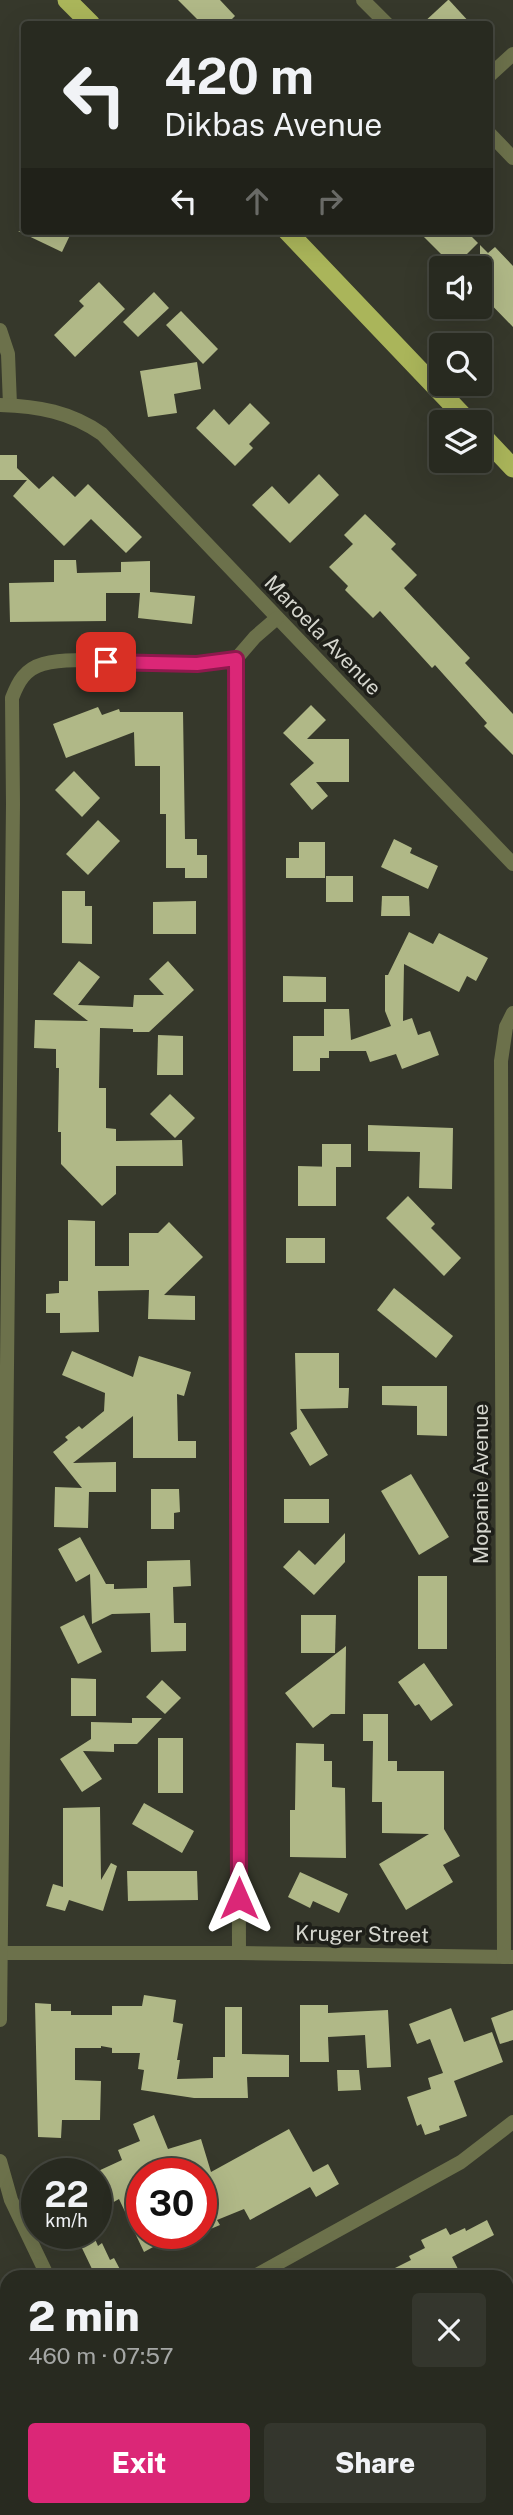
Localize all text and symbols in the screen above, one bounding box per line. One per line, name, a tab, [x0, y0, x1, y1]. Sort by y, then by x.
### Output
text: 420 m	[164, 47, 314, 105]
icon: left	[49, 49, 140, 140]
text: Dikbas Avenue	[164, 106, 382, 143]
icon: left	[165, 182, 203, 220]
icon: ahead	[238, 182, 276, 220]
icon: right	[311, 182, 349, 220]
map controls	[429, 256, 492, 473]
button: sound	[429, 256, 492, 319]
button: search	[429, 333, 492, 396]
button: layers	[429, 410, 492, 473]
street label: Maroela Avenue	[259, 570, 387, 700]
pin	[76, 632, 136, 692]
icon: arrive	[87, 643, 125, 681]
street label: Mopanie Avenue	[468, 1404, 493, 1564]
position arrow	[202, 1861, 276, 1935]
street label: Kruger Street	[295, 1920, 429, 1948]
speed limit sign: 30	[126, 2158, 217, 2249]
text: 22	[44, 2174, 89, 2215]
text: km/h	[45, 2210, 88, 2231]
text: 2 min	[28, 2291, 140, 2340]
button: close	[412, 2293, 486, 2367]
text: 460 m · 07:57	[28, 2342, 174, 2369]
button: Exit	[28, 2423, 250, 2503]
button: Share	[264, 2423, 486, 2503]

